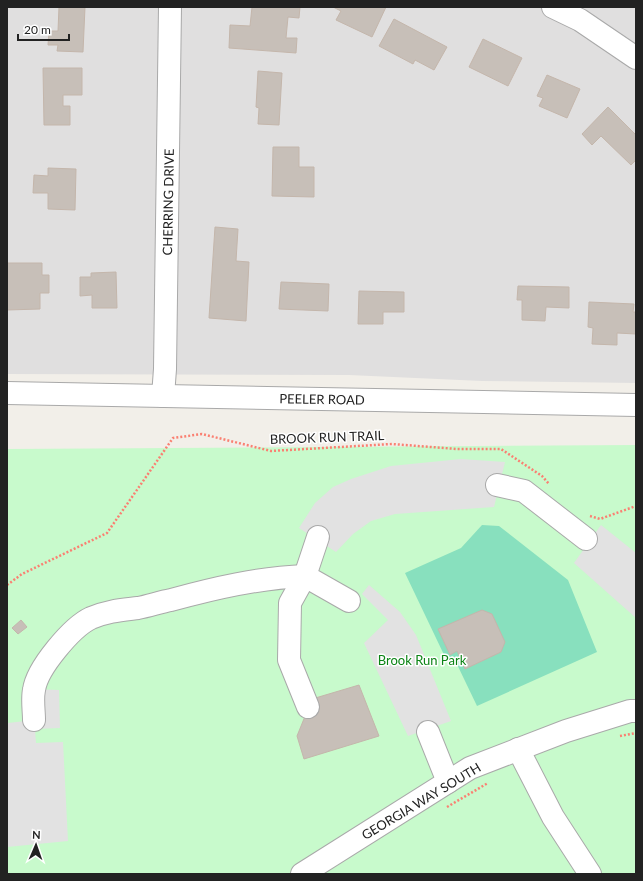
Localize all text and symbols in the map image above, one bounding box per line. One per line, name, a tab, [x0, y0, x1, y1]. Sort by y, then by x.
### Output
scale bar	[18, 16, 69, 42]
text: 20 m	[24, 22, 51, 37]
street label: CHERRING DRIVE	[159, 148, 177, 256]
street label: PEELER ROAD	[279, 390, 365, 408]
street label: BROOK RUN TRAIL	[269, 427, 385, 447]
park label: Brook Run Park	[378, 652, 467, 668]
street label: GEORGIA WAY SOUTH	[358, 759, 484, 843]
north arrow	[16, 825, 56, 865]
text: N	[32, 828, 41, 841]

